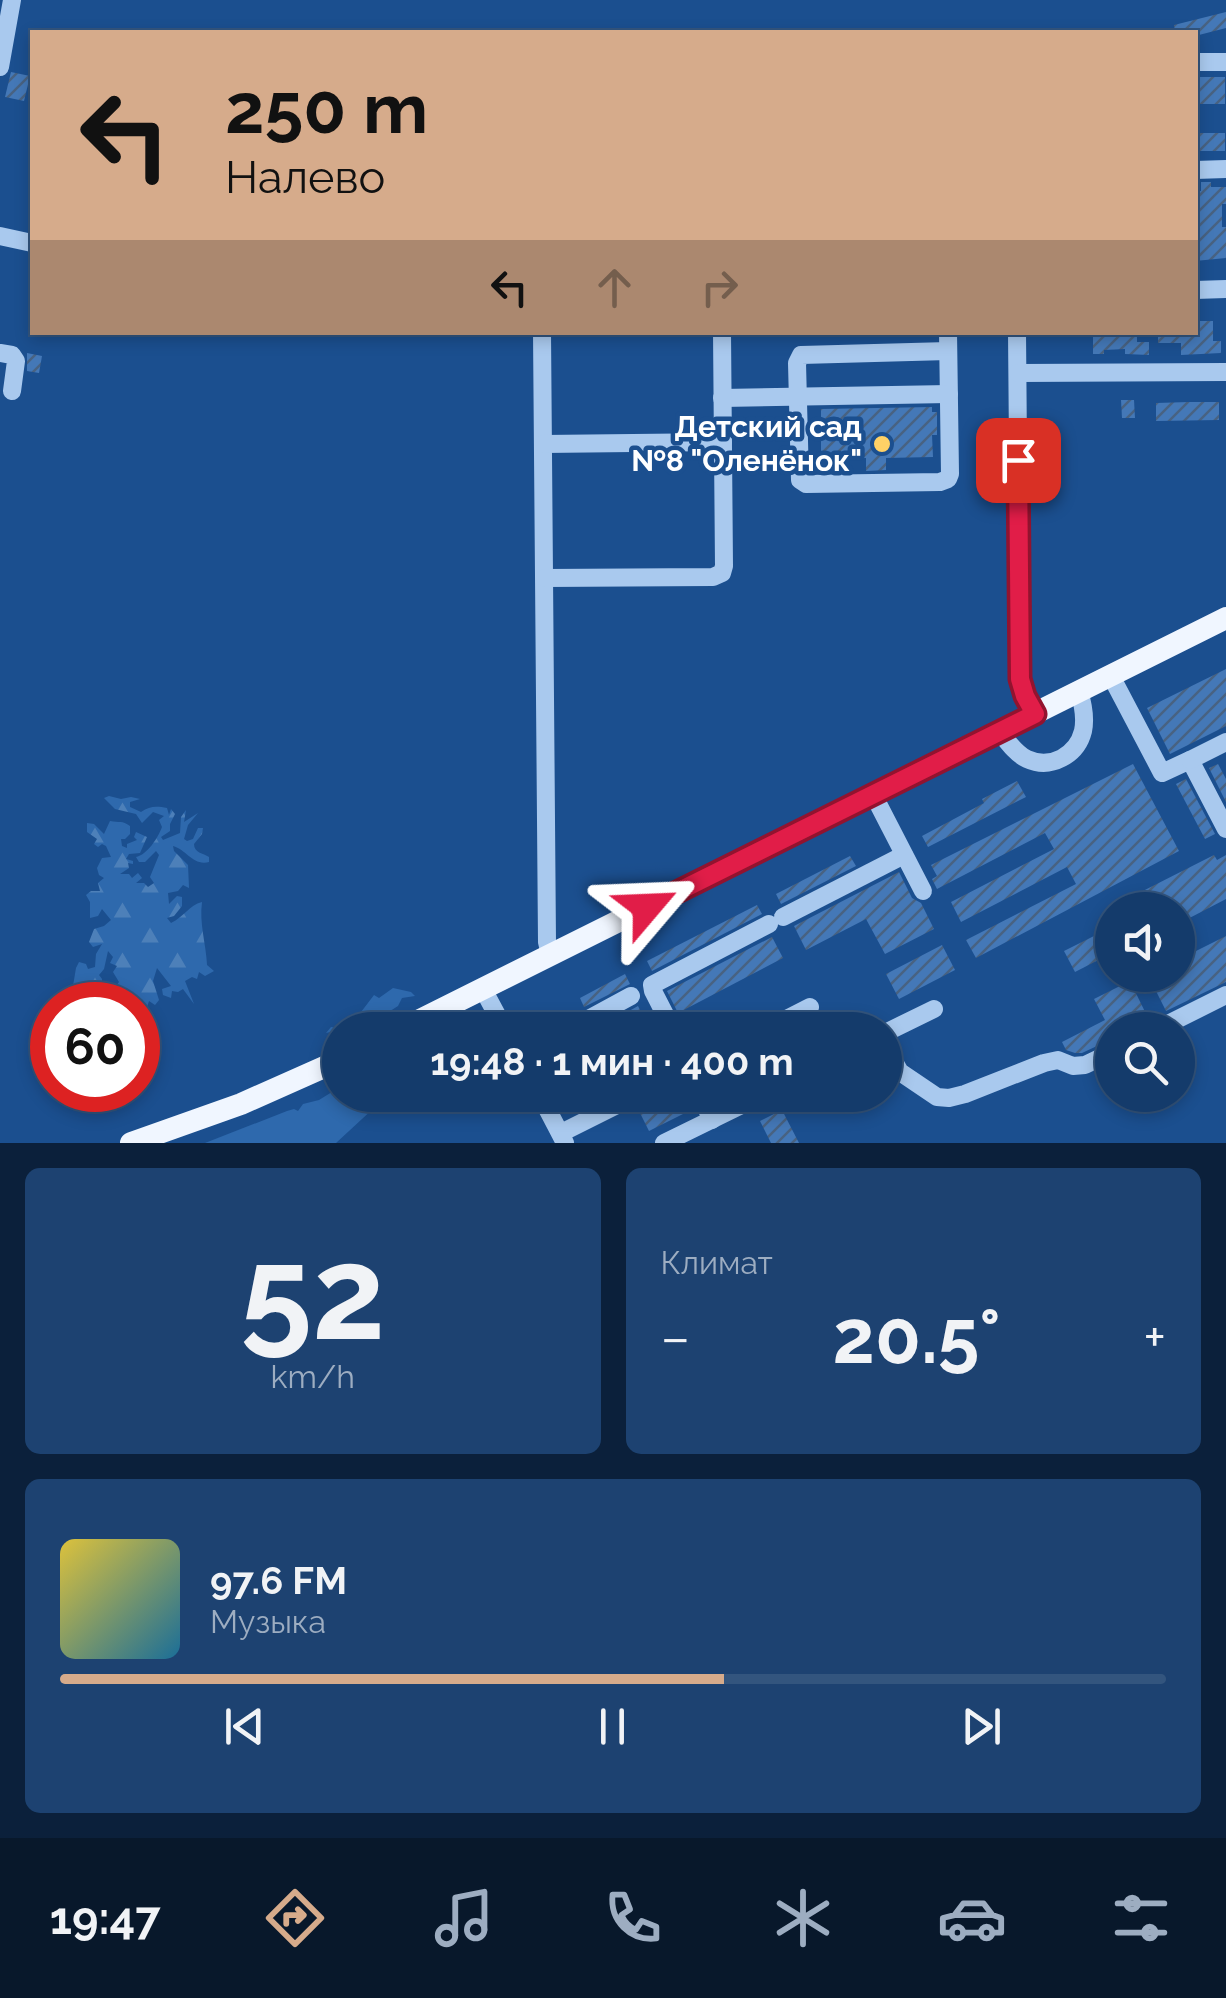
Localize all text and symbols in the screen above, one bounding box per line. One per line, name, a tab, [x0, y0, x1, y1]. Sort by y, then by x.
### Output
text: 250 m	[225, 67, 428, 149]
icon: left	[60, 70, 190, 200]
text: Налево	[225, 151, 385, 204]
icon: left	[482, 260, 537, 315]
icon: ahead	[587, 260, 642, 315]
icon: right	[692, 260, 747, 315]
place label: Детский сад №8 "Оленёнок"	[631, 409, 862, 478]
pin	[976, 418, 1061, 503]
marker: Детский сад №8 "Оленёнок"	[871, 433, 893, 455]
icon: arrive	[991, 433, 1046, 488]
position arrow	[595, 855, 699, 959]
map controls	[1095, 892, 1195, 1112]
button: sound	[1095, 892, 1195, 992]
speed limit sign: 60	[30, 982, 160, 1112]
button: search	[1095, 1012, 1195, 1112]
text: 19:48 · 1 мин · 400 m	[430, 1039, 794, 1084]
text: 52	[240, 1217, 385, 1369]
text: Климат	[661, 1244, 773, 1281]
text: 20.5°	[833, 1292, 1001, 1381]
text: −	[661, 1305, 690, 1370]
text: +	[1143, 1305, 1166, 1370]
text: km/h	[271, 1358, 355, 1395]
text: 97.6 FM	[210, 1558, 347, 1603]
text: Музыка	[210, 1603, 326, 1640]
icon: previous	[217, 1699, 272, 1754]
icon: pause	[585, 1699, 640, 1754]
icon: next	[954, 1699, 1009, 1754]
icon: directions	[260, 1883, 330, 1953]
icon: music	[429, 1883, 499, 1953]
icon: phone	[598, 1883, 668, 1953]
icon: climate	[768, 1883, 838, 1953]
icon: car	[937, 1883, 1007, 1953]
icon: filters	[1106, 1883, 1176, 1953]
text: 19:47	[50, 1892, 160, 1945]

